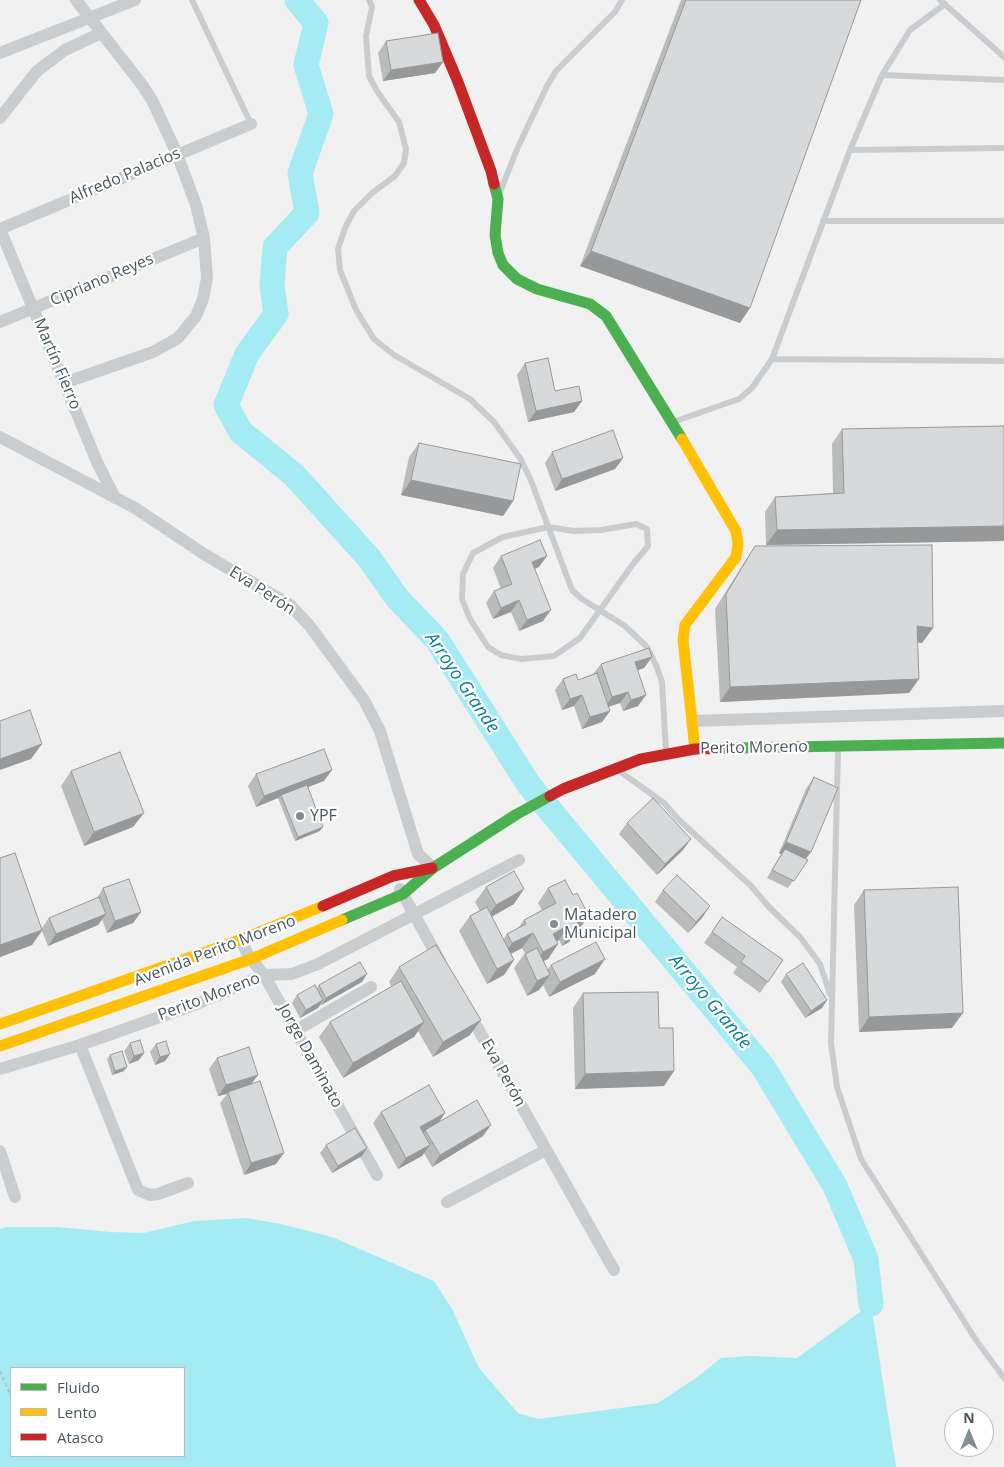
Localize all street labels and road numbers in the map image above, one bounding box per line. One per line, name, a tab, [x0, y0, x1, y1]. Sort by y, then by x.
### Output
street label: Alfredo Palacios	[66, 144, 184, 208]
street label: Cipriano Reyes	[47, 250, 157, 310]
street label: Martín Fierro	[29, 315, 85, 413]
street label: Eva Perón	[226, 563, 298, 619]
street label: Perito Moreno	[700, 737, 808, 759]
street label: Avenida Perito Moreno	[132, 911, 298, 991]
street label: Perito Moreno	[155, 969, 263, 1025]
street label: Jorge Daminato	[274, 1001, 346, 1111]
street label: Eva Perón	[477, 1036, 529, 1110]

